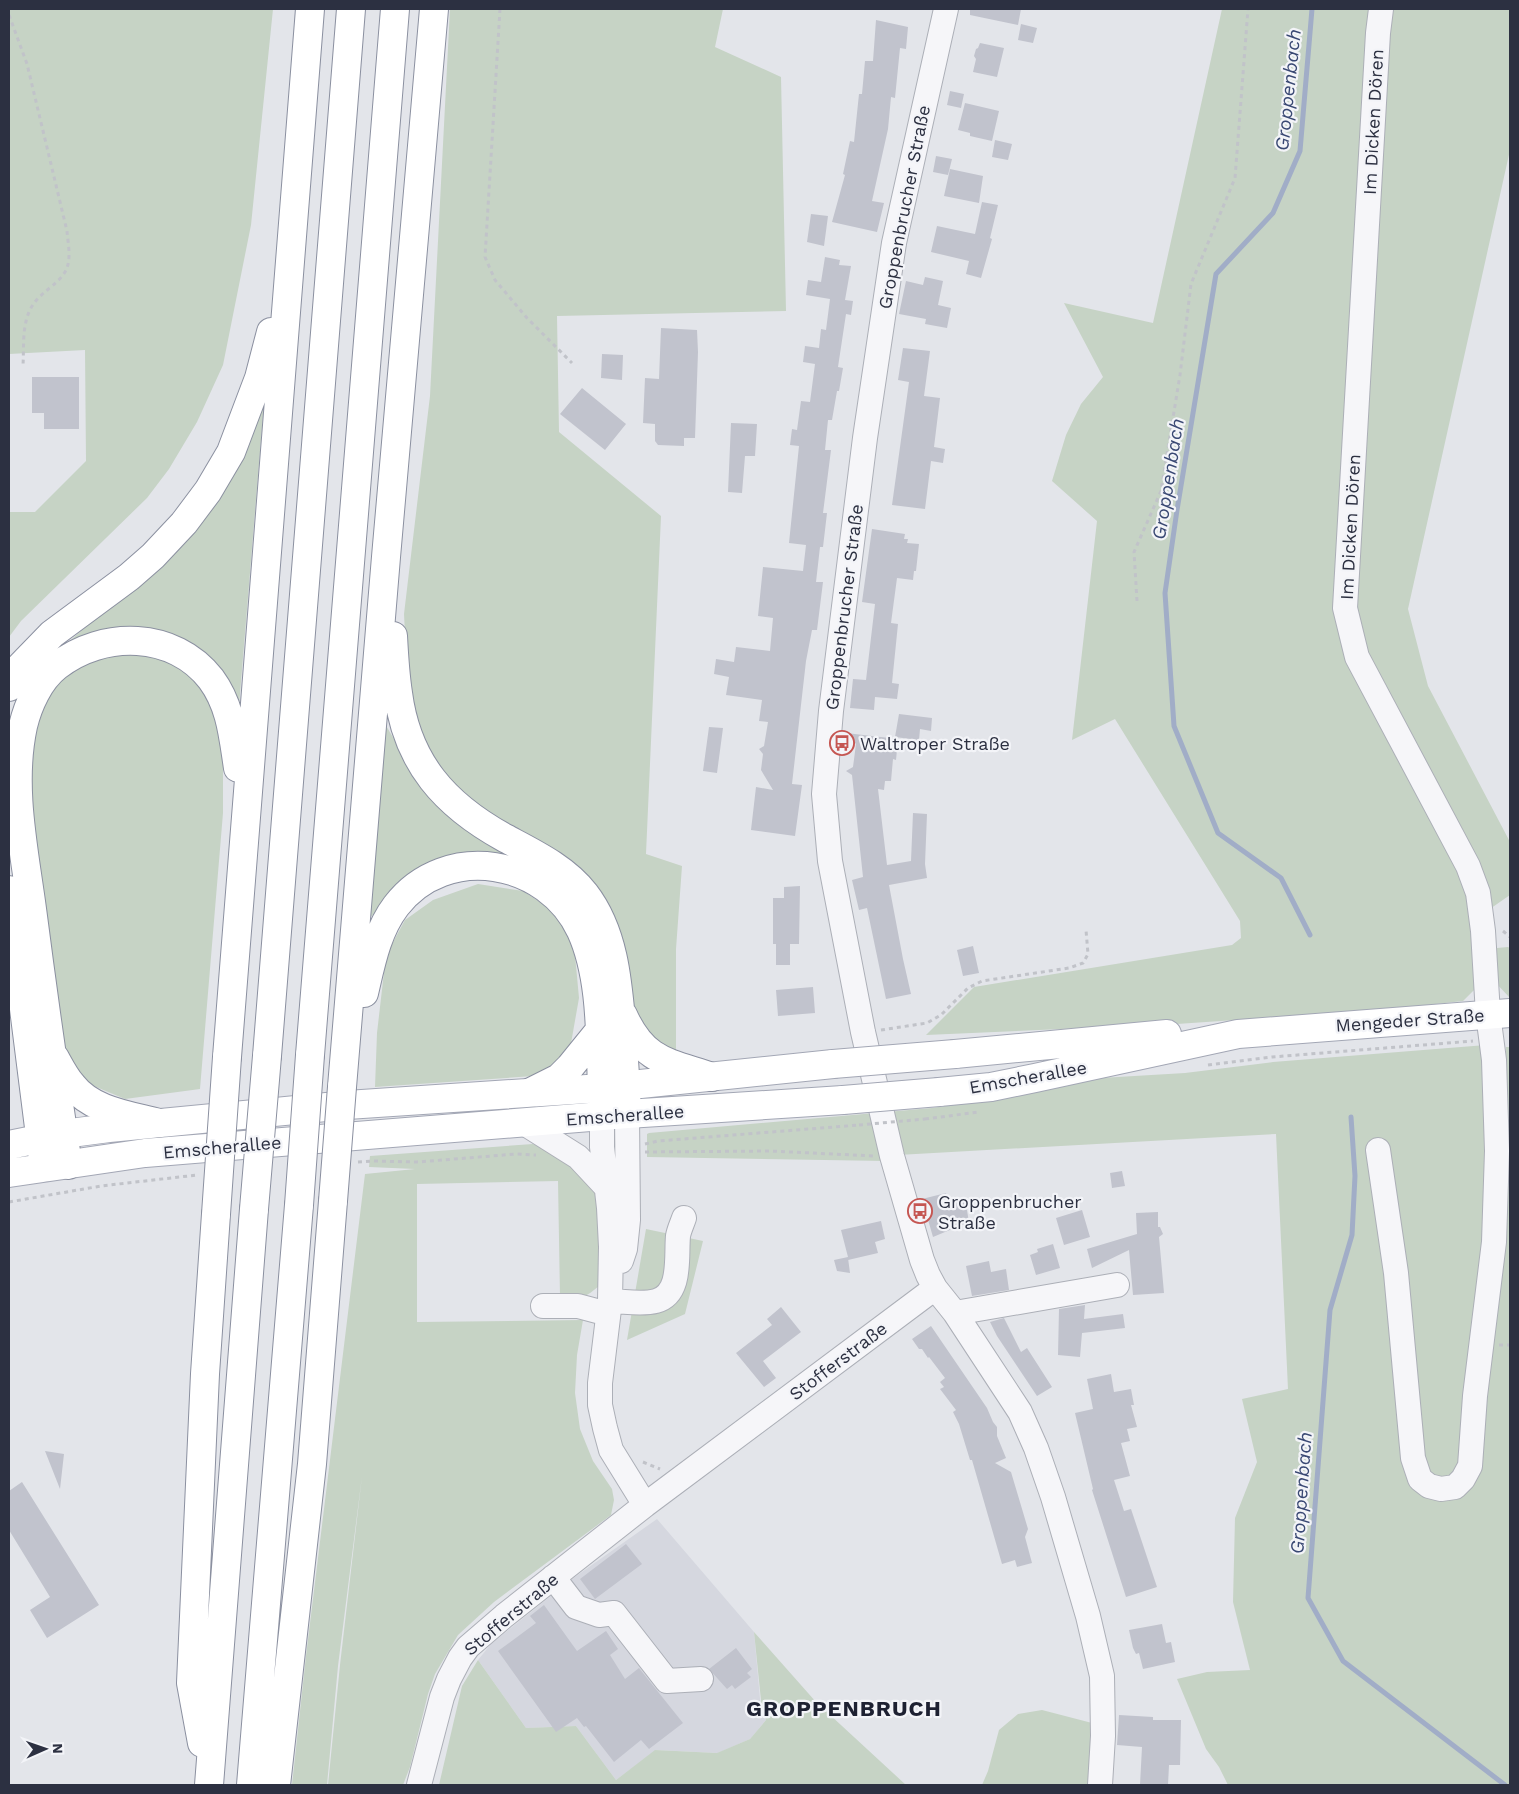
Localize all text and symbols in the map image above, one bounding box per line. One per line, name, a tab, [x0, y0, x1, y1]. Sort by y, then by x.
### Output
water label: Groppenbach	[1270, 28, 1306, 152]
street label: Im Dicken Dören	[1359, 48, 1387, 196]
street label: Groppenbrucher Straße	[874, 103, 934, 311]
water label: Groppenbach	[1147, 417, 1189, 541]
street label: Im Dicken Dören	[1336, 453, 1364, 601]
street label: Groppenbrucher Straße	[821, 503, 867, 711]
bus stop icon: Waltroper Straße	[829, 730, 855, 756]
place label: Waltroper Straße	[860, 733, 1010, 754]
street label: Mengeder Straße	[1335, 1004, 1485, 1036]
street label: Emscherallee	[968, 1056, 1088, 1098]
street label: Emscherallee	[565, 1100, 685, 1130]
street label: Emscherallee	[162, 1131, 282, 1163]
place label: Groppenbrucher Straße	[938, 1191, 1082, 1233]
bus stop icon: Groppenbrucher Straße	[907, 1198, 933, 1224]
street label: Stofferstraße	[785, 1317, 891, 1405]
water label: Groppenbach	[1285, 1431, 1317, 1555]
street label: Stofferstraße	[460, 1568, 562, 1660]
district label: GROPPENBRUCH	[746, 1696, 942, 1721]
north arrow	[20, 1724, 70, 1774]
text: N	[50, 1743, 66, 1754]

